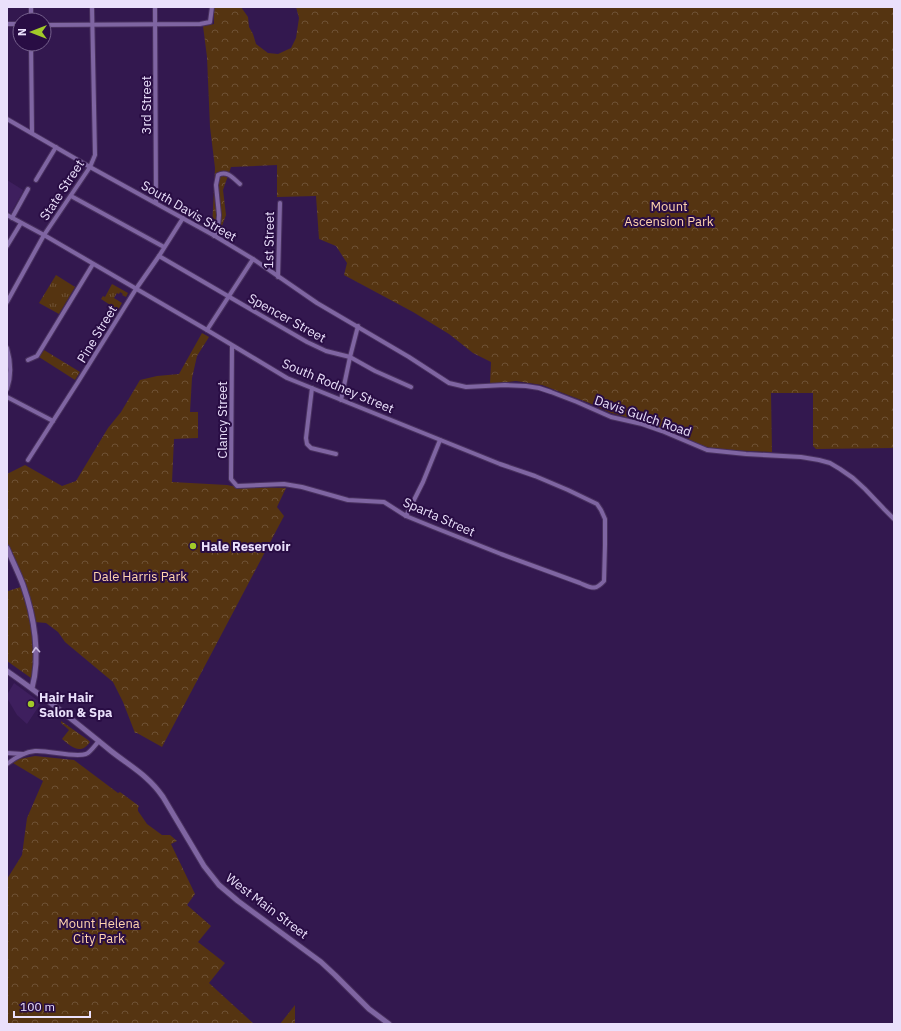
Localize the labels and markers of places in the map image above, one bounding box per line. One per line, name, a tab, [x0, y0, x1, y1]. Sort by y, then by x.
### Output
place label: Hale Reservoir	[201, 538, 290, 555]
marker: Hale Reservoir	[188, 541, 198, 551]
place label: Hair Hair Salon & Spa	[39, 689, 112, 721]
marker: Hair Hair Salon & Spa	[26, 699, 36, 709]

